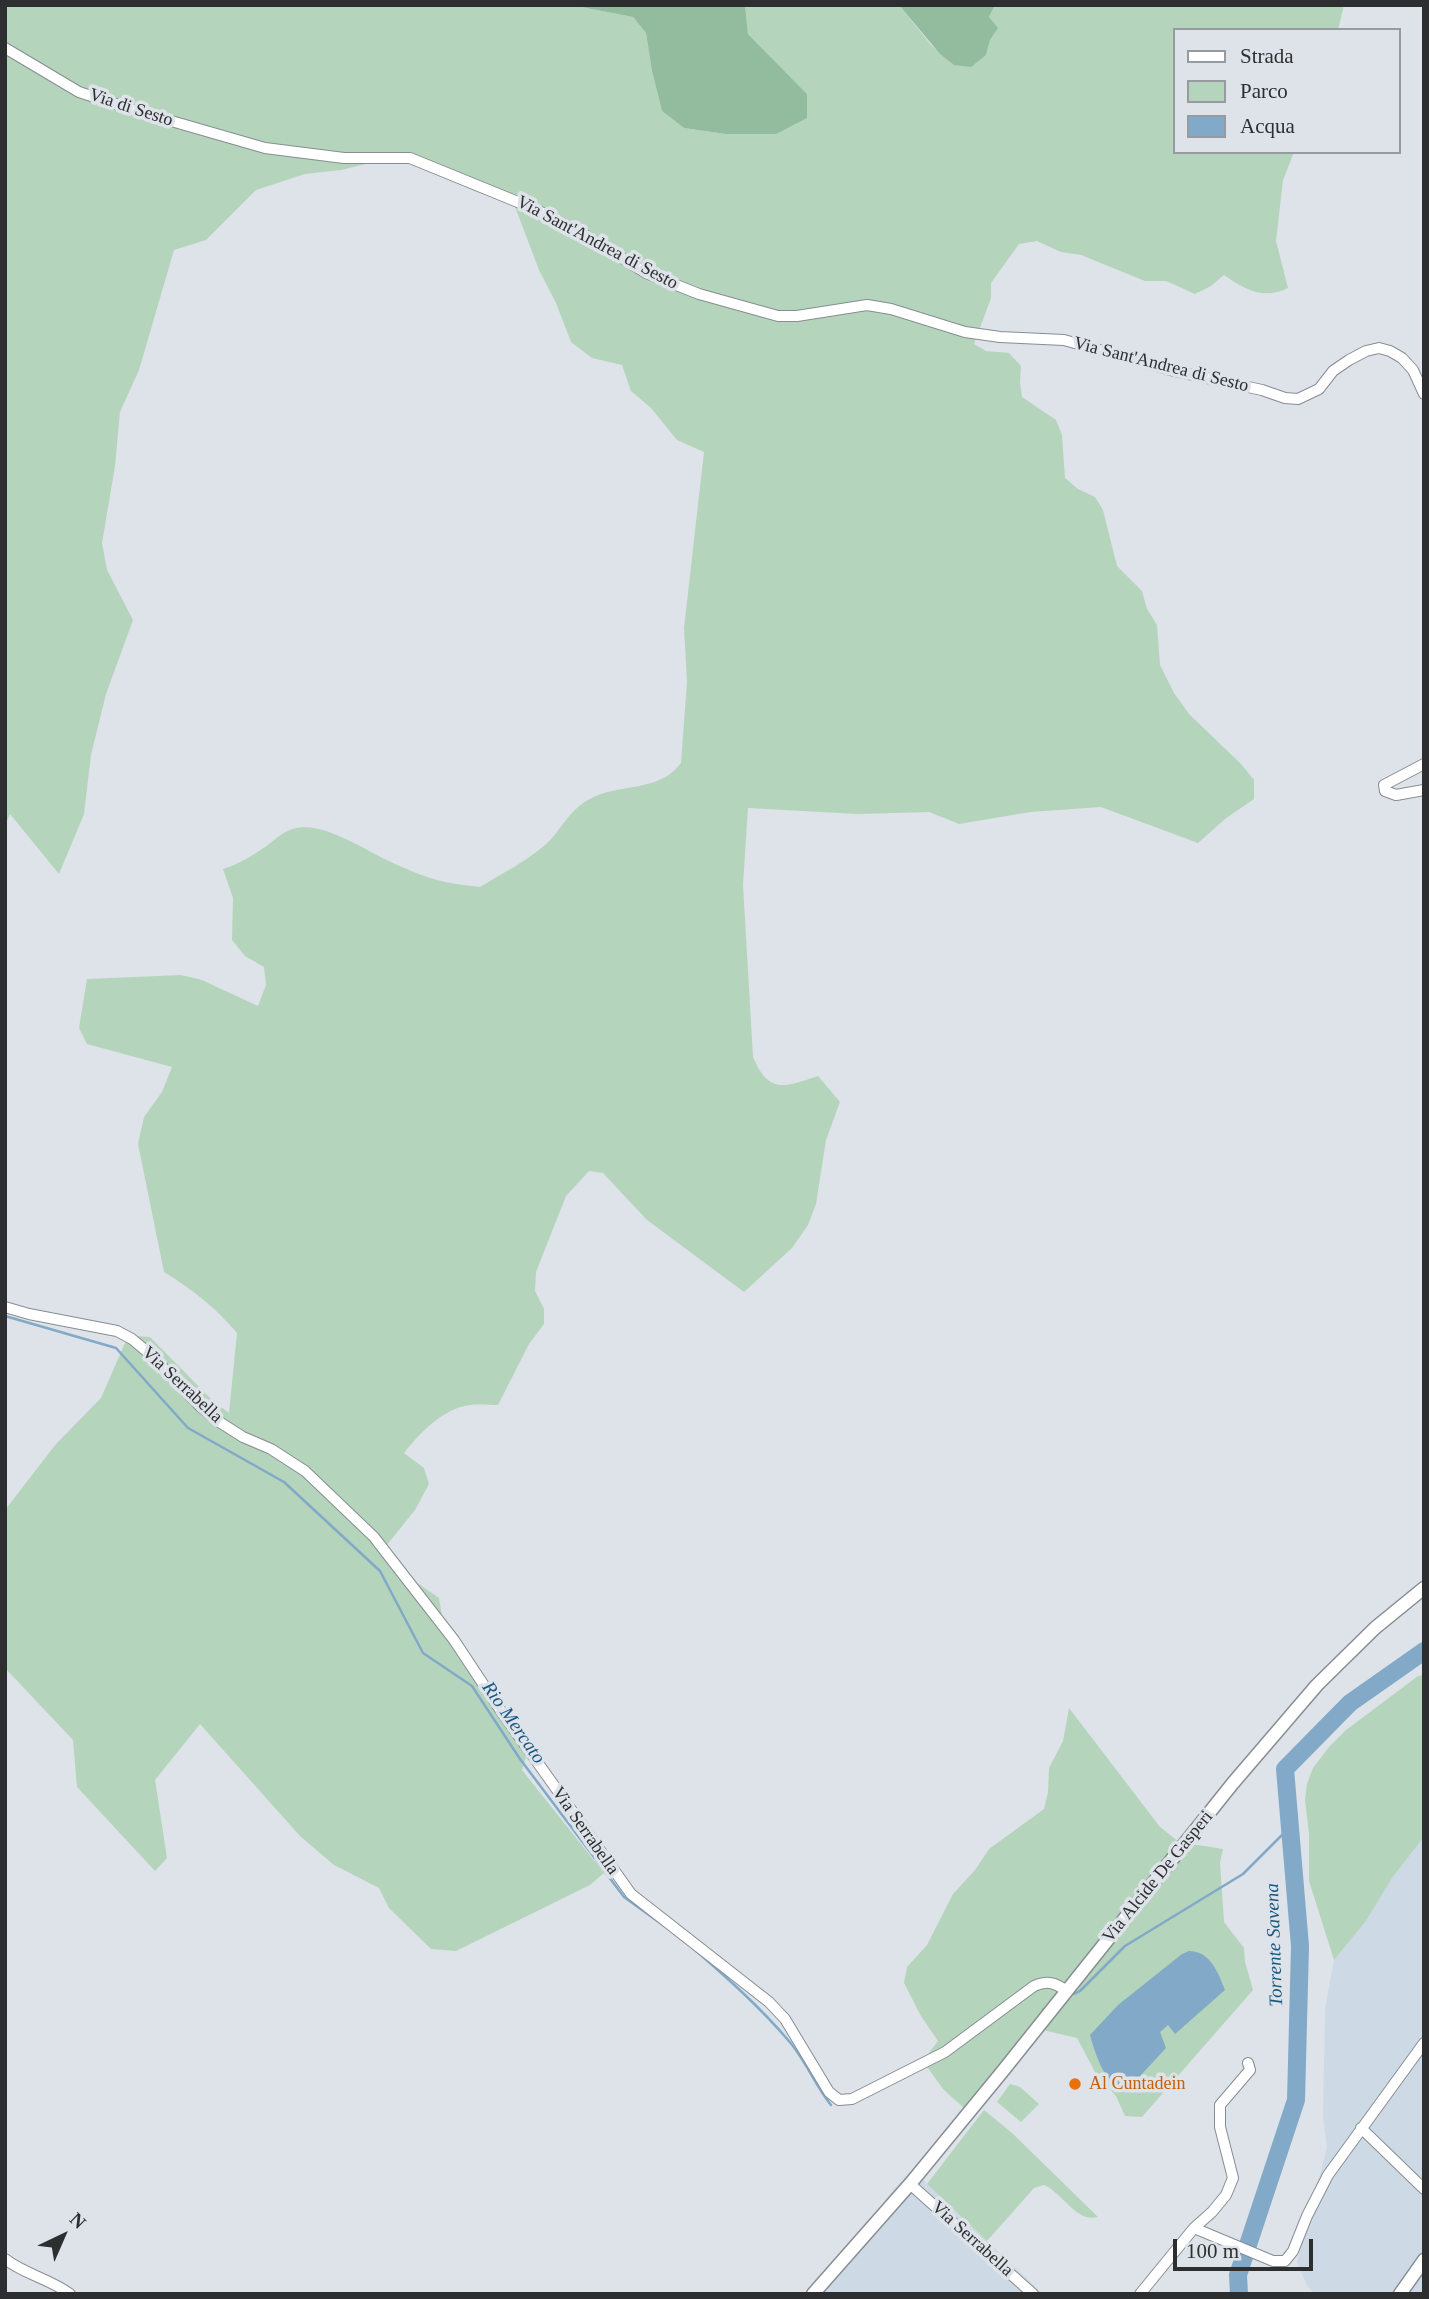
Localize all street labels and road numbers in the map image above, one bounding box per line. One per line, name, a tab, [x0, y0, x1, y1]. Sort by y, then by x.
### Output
street label: Via di Sesto	[86, 84, 176, 132]
street label: Via Sant'Andrea di Sesto	[513, 191, 681, 295]
street label: Via Sant'Andrea di Sesto	[1071, 333, 1251, 397]
street label: Via Serrabella	[137, 1342, 227, 1428]
street label: Via Serrabella	[547, 1783, 623, 1879]
street label: Via Alcide De Gasperi	[1098, 1807, 1218, 1947]
street label: Via Serrabella	[927, 2197, 1017, 2281]

